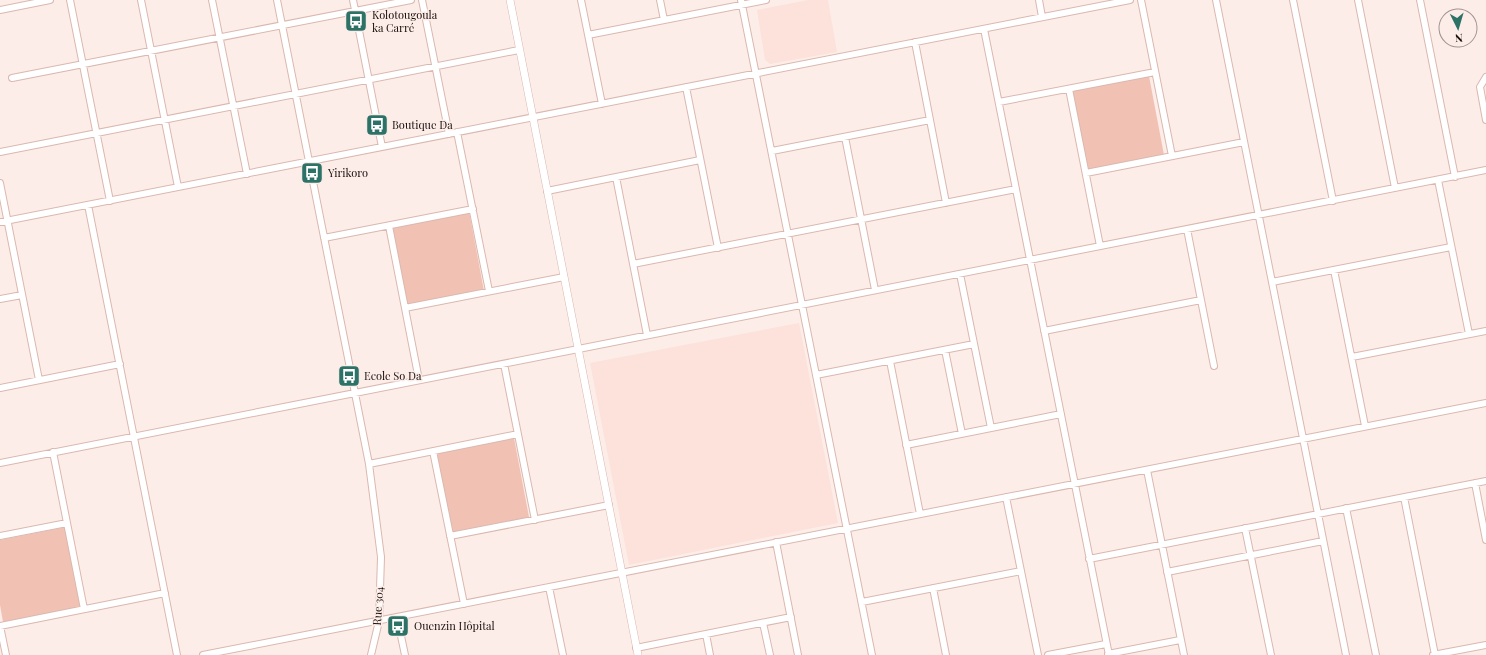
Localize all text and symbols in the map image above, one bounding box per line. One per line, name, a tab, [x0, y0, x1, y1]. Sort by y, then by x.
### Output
place label: Kolotougoula ka Carré	[372, 7, 438, 35]
bus stop icon: Kolotougoula ka Carré	[343, 8, 369, 34]
north arrow	[1438, 8, 1478, 48]
text: N	[1454, 31, 1464, 46]
bus stop icon: Boutique Da	[364, 112, 390, 138]
place label: Boutique Da	[392, 117, 453, 132]
bus stop icon: Yirikoro	[299, 160, 325, 186]
place label: Yirikoro	[327, 165, 368, 180]
bus stop icon: Ecole So Da	[336, 363, 362, 389]
place label: Ecole So Da	[364, 368, 422, 383]
street label: Rue 304	[369, 586, 386, 626]
bus stop icon: Ouenzin Hôpital	[385, 613, 411, 639]
place label: Ouenzin Hôpital	[414, 618, 495, 633]

